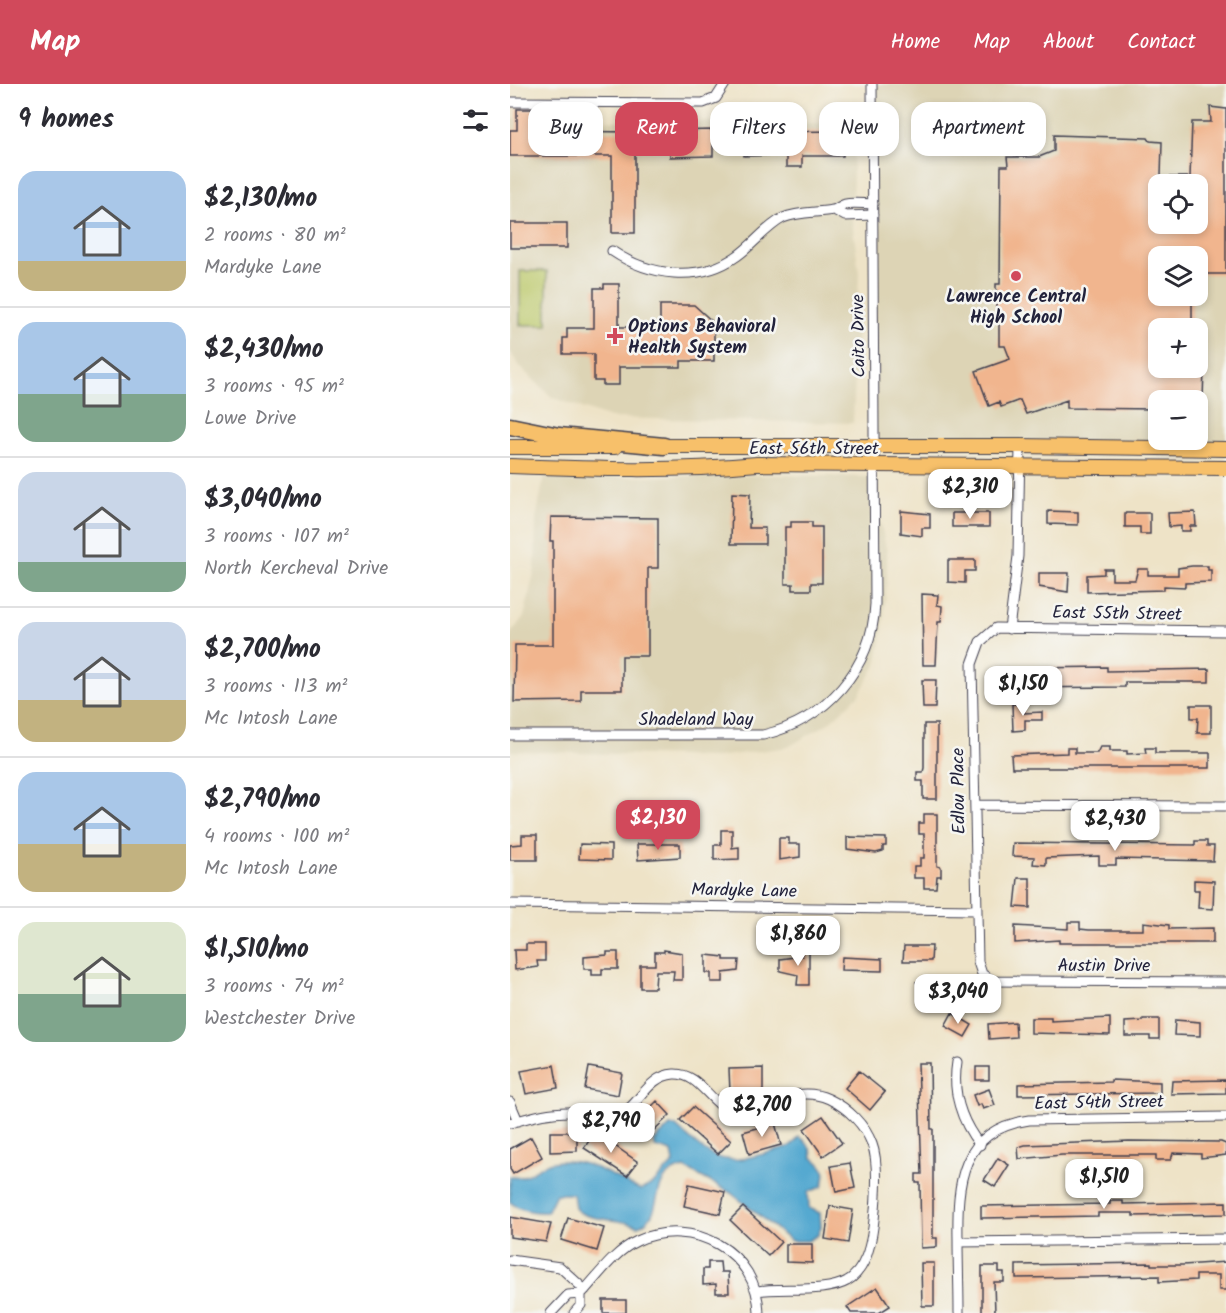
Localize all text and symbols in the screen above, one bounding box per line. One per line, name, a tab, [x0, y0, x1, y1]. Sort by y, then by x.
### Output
text: Map	[30, 20, 81, 65]
text: Home	[891, 26, 940, 59]
text: Map	[973, 26, 1010, 59]
text: About	[1043, 26, 1094, 59]
text: Contact	[1127, 26, 1196, 59]
text: 9 homes	[18, 99, 114, 141]
chip: Buy	[528, 102, 603, 156]
chip: Rent	[615, 102, 698, 156]
chip: Filters	[710, 102, 807, 156]
chip: New	[819, 102, 899, 156]
chip: Apartment	[911, 102, 1046, 156]
icon: filters	[459, 104, 492, 137]
map controls	[1148, 174, 1208, 450]
button: locate	[1148, 174, 1208, 234]
text: $2,130/mo	[204, 178, 317, 220]
icon: home	[66, 195, 138, 267]
text: 2 rooms · 80 m²	[204, 220, 346, 252]
button: layers	[1148, 246, 1208, 306]
text: Mardyke Lane	[204, 252, 322, 284]
marker: Lawrence Central High School	[1009, 269, 1023, 283]
place label: Lawrence Central High School	[946, 283, 1086, 333]
street label: Caito Drive	[844, 294, 875, 378]
place label: Options Behavioral Health System	[628, 313, 776, 363]
button: +	[1148, 318, 1208, 378]
marker: Options Behavioral Health System	[606, 327, 624, 345]
text: $2,430/mo	[204, 329, 324, 371]
icon: home	[66, 346, 138, 418]
text: 3 rooms · 95 m²	[204, 371, 344, 403]
button: −	[1148, 390, 1208, 450]
text: Lowe Drive	[204, 403, 296, 435]
street label: East 56th Street	[749, 435, 880, 464]
pin: $2,310	[921, 469, 1019, 520]
text: $2,310	[942, 472, 998, 504]
text: $3,040/mo	[204, 479, 322, 521]
icon: home	[66, 496, 138, 568]
text: 3 rooms · 107 m²	[204, 521, 349, 553]
text: North Kercheval Drive	[204, 553, 388, 585]
street label: East 55th Street	[1052, 599, 1183, 630]
text: $2,700/mo	[204, 629, 321, 671]
icon: home	[66, 646, 138, 718]
pin: $1,150	[974, 666, 1072, 717]
text: $1,150	[998, 669, 1048, 701]
text: 3 rooms · 113 m²	[204, 671, 347, 703]
text: Mc Intosh Lane	[204, 703, 338, 735]
street label: Shadeland Way	[639, 706, 754, 735]
street label: Edlou Place	[944, 747, 975, 835]
text: $2,790/mo	[204, 779, 321, 821]
icon: home	[66, 796, 138, 868]
pin: $2,130	[609, 800, 707, 851]
pin: $2,430	[1066, 801, 1164, 852]
text: $2,130	[630, 803, 686, 835]
text: $2,430	[1085, 804, 1145, 836]
text: 4 rooms · 100 m²	[204, 821, 349, 853]
text: Mc Intosh Lane	[204, 853, 338, 885]
street label: Mardyke Lane	[691, 876, 797, 907]
pin: $1,860	[749, 916, 847, 967]
text: $1,860	[770, 919, 826, 951]
text: $1,510/mo	[204, 929, 309, 971]
icon: home	[66, 946, 138, 1018]
street label: Austin Drive	[1058, 952, 1150, 981]
text: 3 rooms · 74 m²	[204, 971, 344, 1003]
pin: $3,040	[909, 974, 1007, 1025]
text: $3,040	[928, 977, 988, 1009]
text: Westchester Drive	[204, 1003, 355, 1035]
pin: $2,700	[713, 1087, 811, 1138]
street label: East 54th Street	[1034, 1088, 1165, 1119]
text: $2,700	[733, 1090, 791, 1122]
pin: $2,790	[562, 1103, 660, 1154]
text: $2,790	[582, 1106, 640, 1138]
pin: $1,510	[1055, 1159, 1153, 1210]
text: $1,510	[1079, 1162, 1129, 1194]

